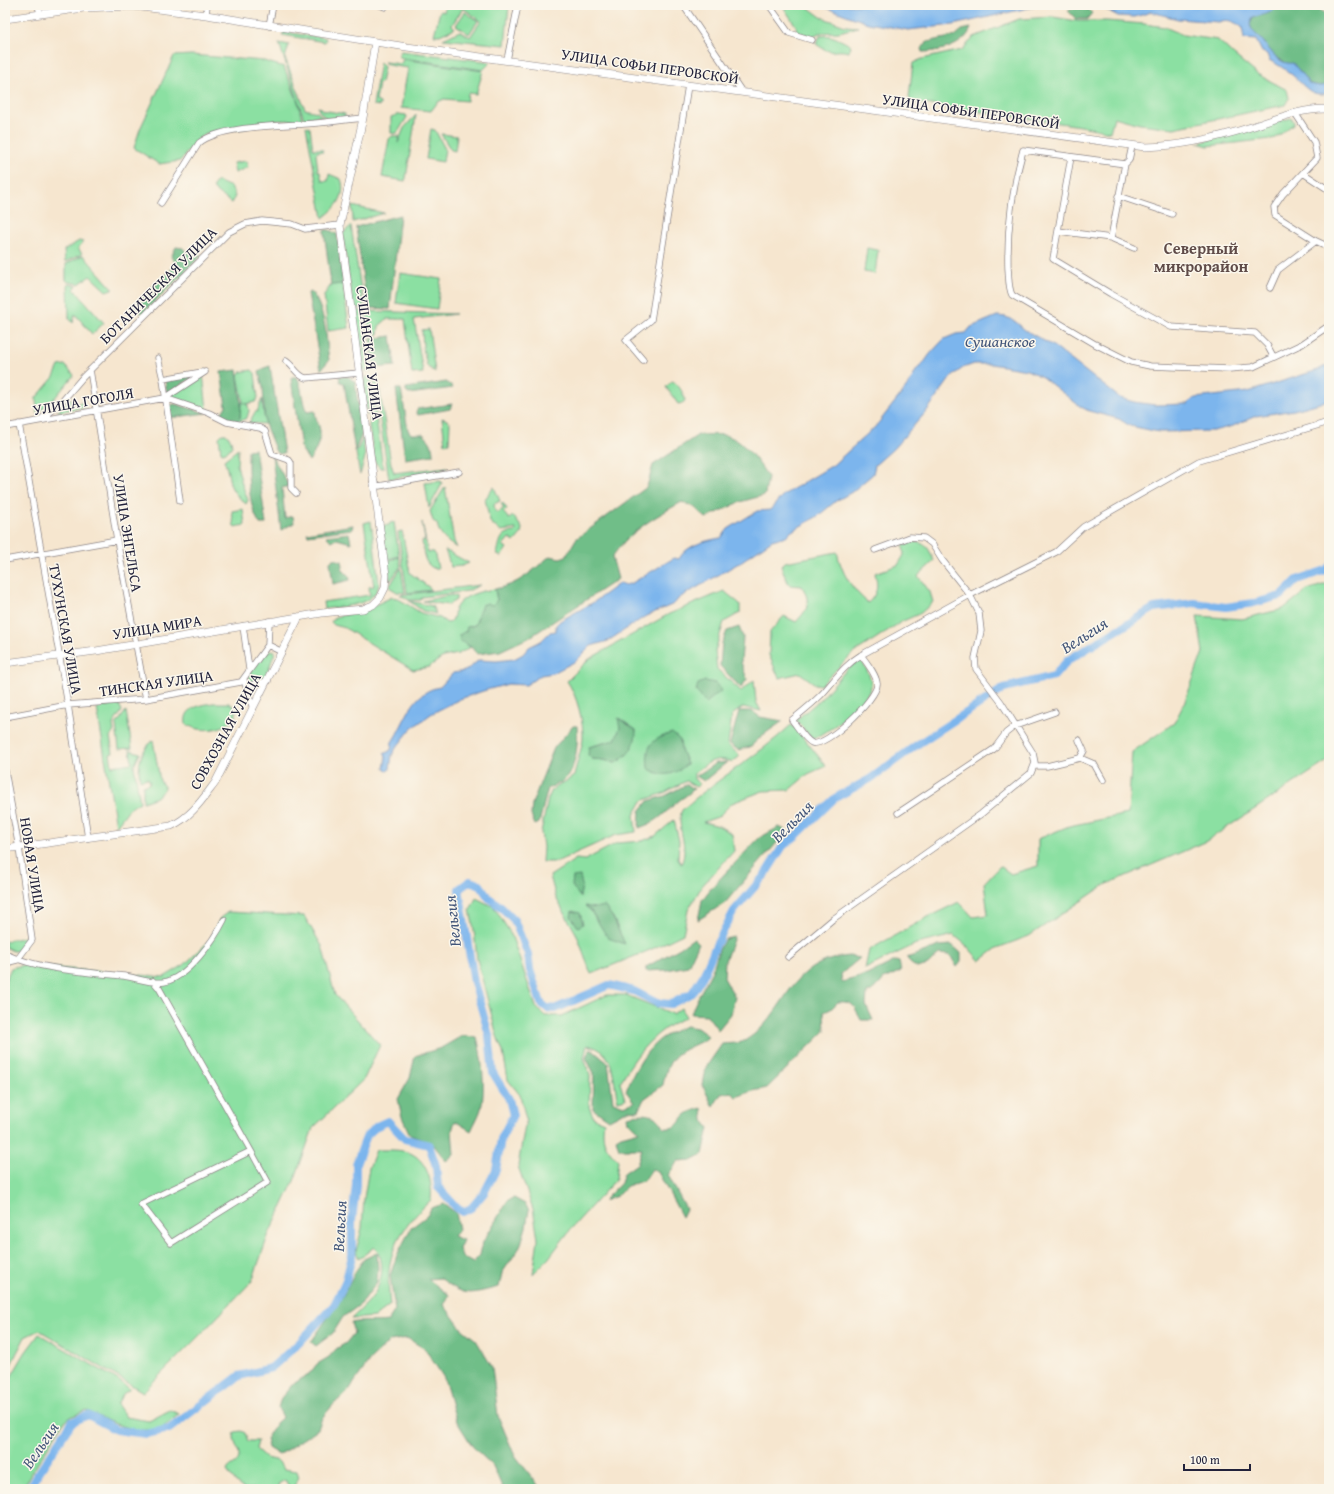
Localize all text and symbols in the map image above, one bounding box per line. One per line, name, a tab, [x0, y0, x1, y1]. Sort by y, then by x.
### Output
street label: УЛИЦА СОФЬИ ПЕРОВСКОЙ	[560, 43, 740, 89]
street label: УЛИЦА СОФЬИ ПЕРОВСКОЙ	[881, 88, 1061, 134]
street label: БОТАНИЧЕСКАЯ УЛИЦА	[95, 222, 221, 348]
district label: Северный микрорайон	[1154, 236, 1248, 278]
street label: СУШАНСКАЯ УЛИЦА	[351, 285, 389, 421]
water label: Сушанское	[965, 329, 1036, 353]
street label: УЛИЦА ГОГОЛЯ	[31, 382, 135, 420]
street label: УЛИЦА ЭНГЕЛЬСА	[108, 472, 148, 594]
street label: ТУХУНСКАЯ УЛИЦА	[44, 562, 88, 696]
street label: УЛИЦА МИРА	[111, 610, 203, 644]
water label: Вельгия	[1055, 611, 1112, 660]
street label: ТИНСКАЯ УЛИЦА	[98, 665, 214, 701]
street label: СОВХОЗНАЯ УЛИЦА	[184, 669, 266, 793]
water label: Вельгия	[765, 794, 819, 848]
street label: НОВАЯ УЛИЦА	[15, 816, 51, 914]
water label: Вельгия	[437, 894, 467, 949]
water label: Вельгия	[326, 1200, 352, 1253]
water label: Вельгия	[15, 1417, 64, 1474]
scale bar	[1184, 1446, 1250, 1472]
text: 100 m	[1190, 1451, 1220, 1468]

